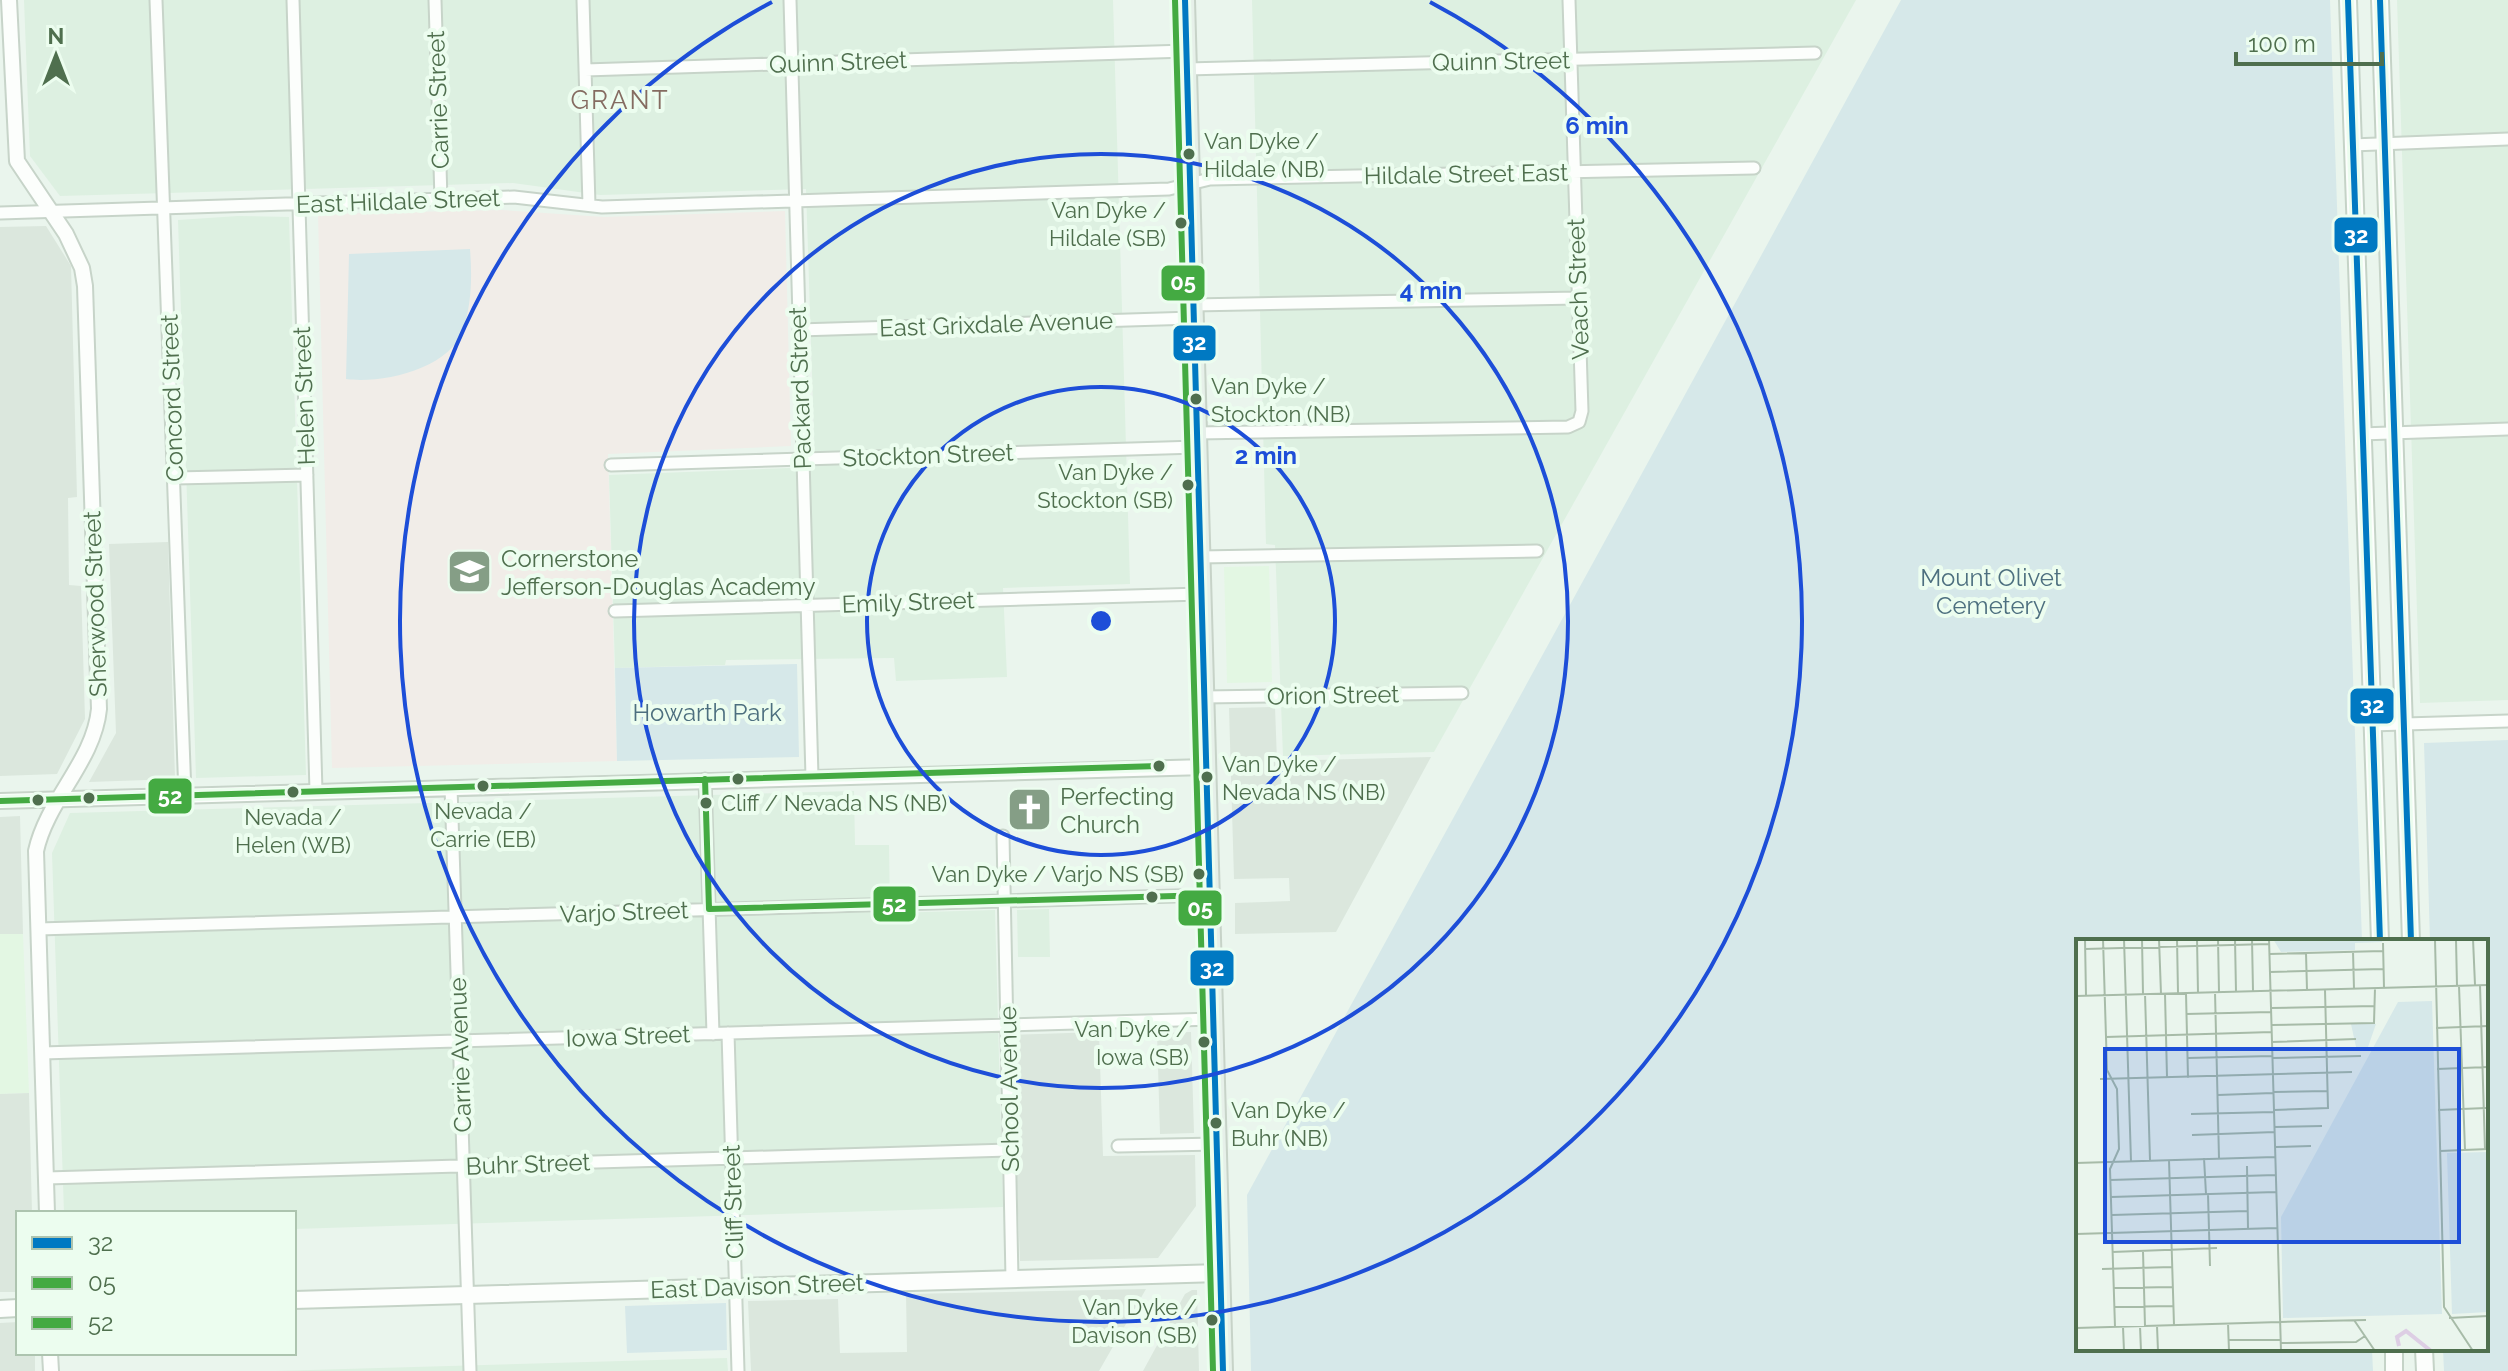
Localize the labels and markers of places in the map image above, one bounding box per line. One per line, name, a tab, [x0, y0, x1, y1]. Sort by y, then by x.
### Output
place label: Van Dyke / Hildale (NB)	[1204, 128, 1325, 182]
marker: Van Dyke / Hildale (NB)	[1181, 146, 1197, 162]
place label: Van Dyke / Hildale (SB)	[1049, 197, 1166, 251]
marker: Van Dyke / Hildale (SB)	[1173, 215, 1189, 231]
place label: Van Dyke / Stockton (NB)	[1211, 373, 1350, 427]
marker: Van Dyke / Stockton (NB)	[1188, 391, 1204, 407]
place label: Van Dyke / Stockton (SB)	[1037, 459, 1173, 513]
marker: Van Dyke / Stockton (SB)	[1180, 477, 1196, 493]
place label: Cornerstone Jefferson-Douglas Academy	[501, 544, 815, 601]
school or university icon: Cornerstone Jefferson-Douglas Academy	[446, 548, 494, 596]
centre of rings	[1087, 607, 1115, 635]
place label: Van Dyke / Nevada NS (NB)	[1222, 751, 1386, 805]
unlabelled marker	[1151, 758, 1167, 774]
marker: Van Dyke / Nevada NS (NB)	[1199, 769, 1215, 785]
unlabelled marker	[730, 771, 746, 787]
marker: Nevada / Carrie (EB)	[475, 778, 491, 794]
place label: Perfecting Church	[1060, 782, 1174, 839]
marker: Nevada / Helen (WB)	[285, 784, 301, 800]
church icon: Perfecting Church	[1005, 786, 1053, 834]
unlabelled marker	[81, 790, 97, 806]
place label: Cliff / Nevada NS (NB)	[721, 790, 947, 816]
unlabelled marker	[30, 792, 46, 808]
marker: Cliff / Nevada NS (NB)	[698, 795, 714, 811]
place label: Nevada / Carrie (EB)	[430, 798, 536, 852]
place label: Nevada / Helen (WB)	[235, 804, 351, 858]
place label: Van Dyke / Varjo NS (SB)	[931, 861, 1184, 887]
marker: Van Dyke / Varjo NS (SB)	[1191, 866, 1207, 882]
unlabelled marker	[1144, 889, 1160, 905]
place label: Van Dyke / Iowa (SB)	[1074, 1016, 1189, 1070]
marker: Van Dyke / Iowa (SB)	[1196, 1034, 1212, 1050]
place label: Van Dyke / Buhr (NB)	[1231, 1097, 1346, 1151]
marker: Van Dyke / Buhr (NB)	[1208, 1115, 1224, 1131]
place label: Van Dyke / Davison (SB)	[1071, 1294, 1197, 1348]
marker: Van Dyke / Davison (SB)	[1204, 1312, 1220, 1328]

